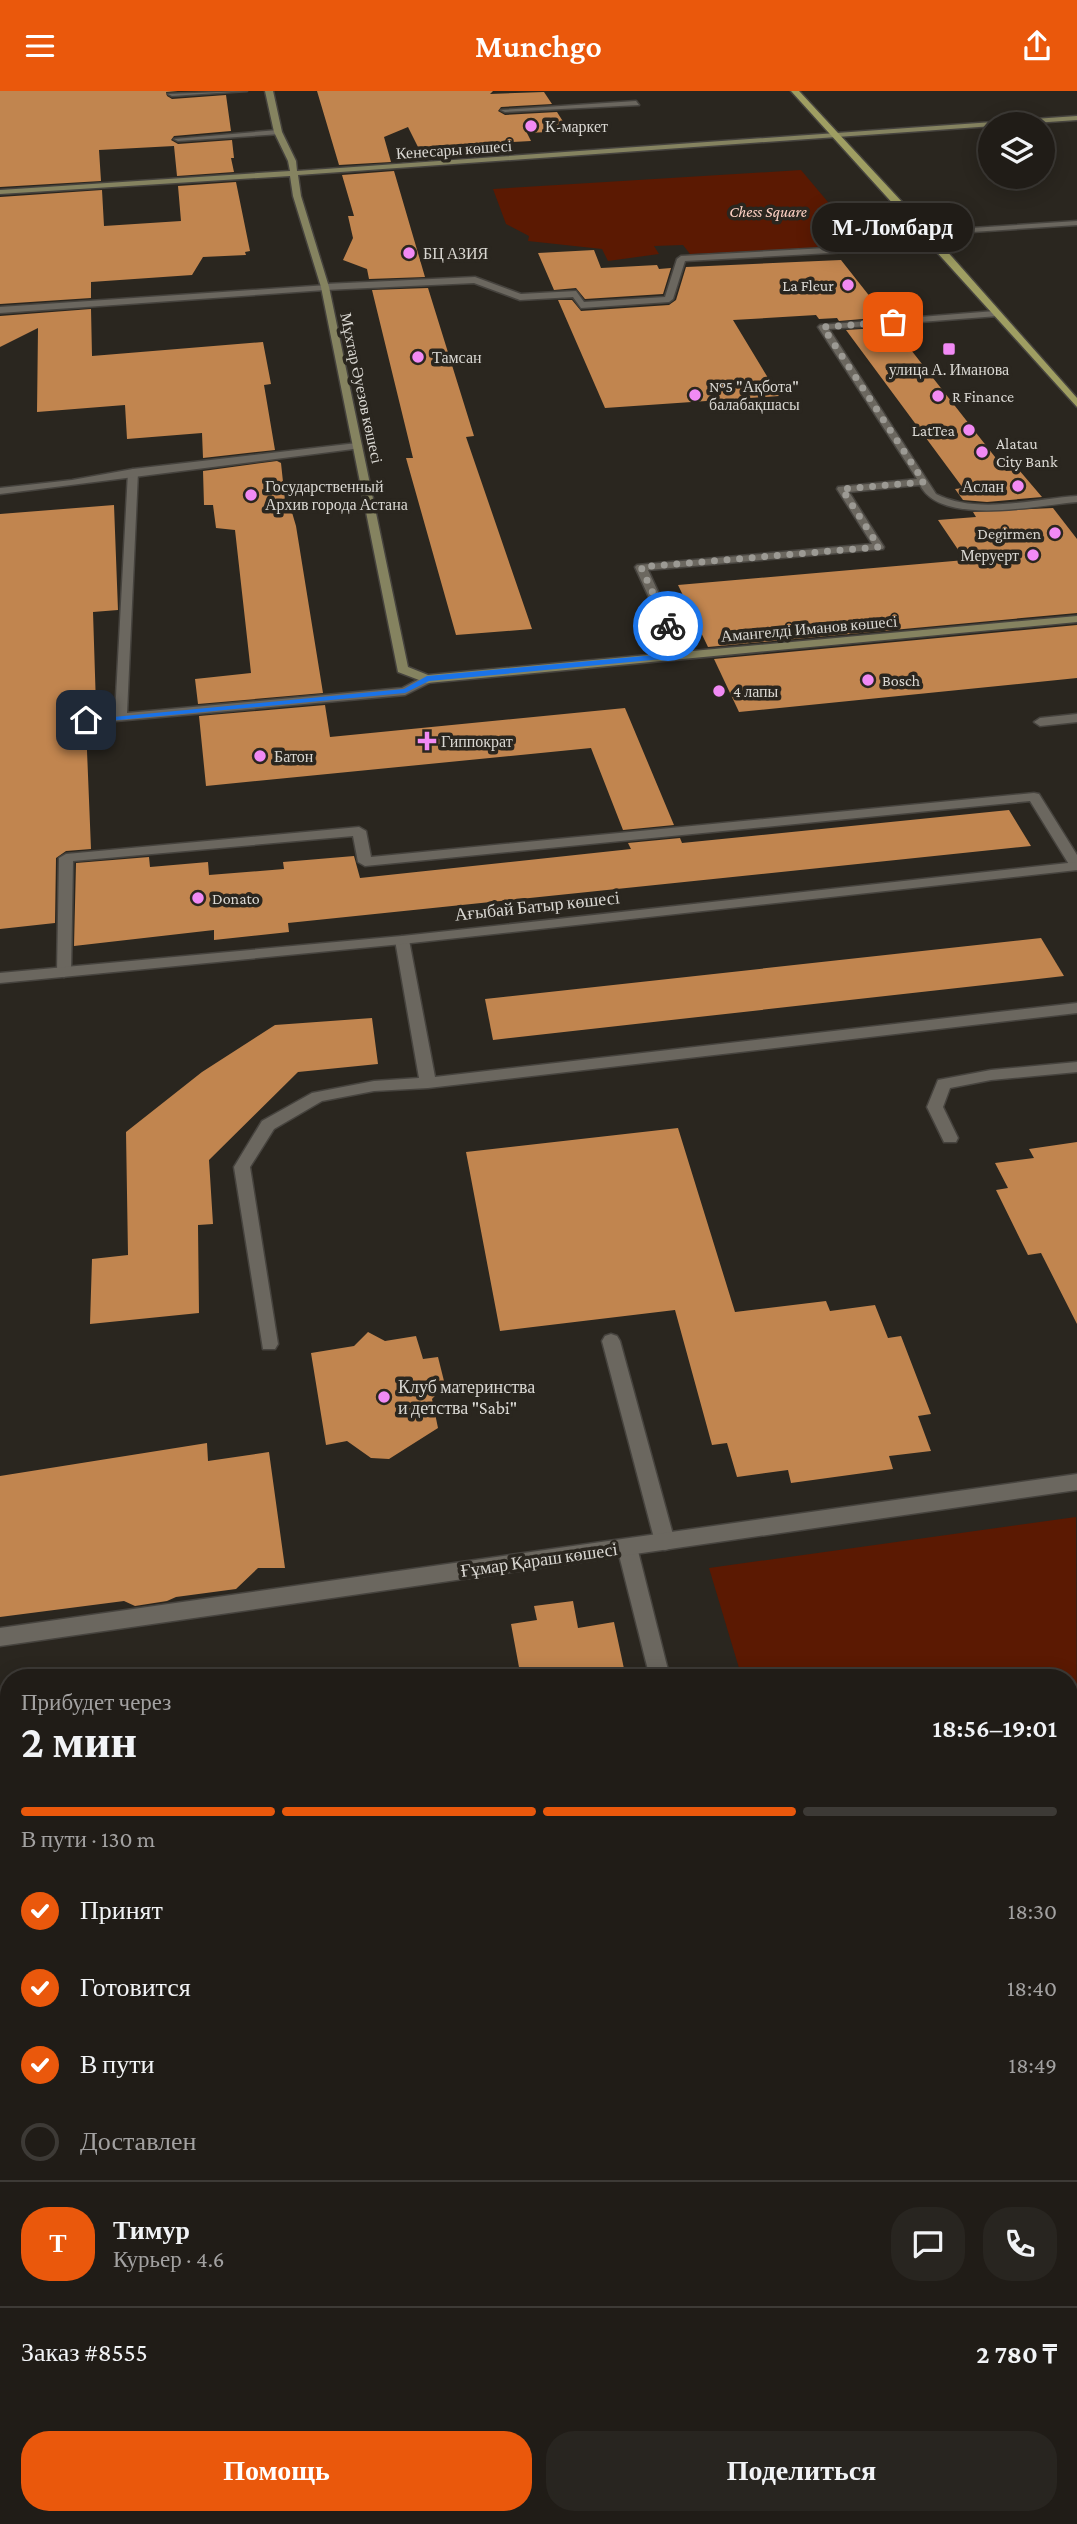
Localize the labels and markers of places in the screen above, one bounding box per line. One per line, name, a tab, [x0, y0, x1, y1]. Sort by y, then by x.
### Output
marker: К-маркет	[523, 118, 539, 134]
place label: К-маркет	[545, 118, 608, 136]
callout: М-Ломбард	[812, 203, 973, 252]
marker: БЦ АЗИЯ	[401, 245, 417, 261]
place label: БЦ АЗИЯ	[423, 245, 488, 263]
place label: La Fleur	[782, 277, 834, 294]
marker: La Fleur	[840, 277, 856, 293]
pin	[863, 292, 923, 352]
marker: улица А. Иманова	[941, 341, 957, 357]
marker: Тамсан	[410, 349, 426, 365]
place label: Тамсан	[432, 349, 482, 366]
place label: улица А. Иманова	[889, 361, 1009, 379]
place label: №5 "Ақбота" балабақшасы	[709, 378, 800, 414]
marker: №5 "Ақбота" балабақшасы	[687, 387, 703, 403]
marker: R Finance	[930, 388, 946, 404]
place label: R Finance	[952, 388, 1014, 405]
place label: LatTea	[912, 422, 956, 439]
marker: LatTea	[961, 422, 977, 438]
place label: Alatau City Bank	[996, 435, 1058, 471]
marker: Alatau City Bank	[974, 444, 990, 460]
place label: Государственный Архив города Астана	[265, 478, 408, 514]
place label: Аслан	[962, 478, 1004, 495]
marker: Аслан	[1010, 478, 1026, 494]
marker: Государственный Архив города Астана	[243, 487, 259, 503]
place label: Degirmen	[977, 525, 1041, 543]
marker: Degirmen	[1047, 525, 1063, 541]
place label: Меруерт	[960, 547, 1019, 565]
marker: Меруерт	[1025, 547, 1041, 563]
marker: Bosch	[860, 672, 876, 688]
place label: Bosch	[882, 672, 921, 689]
marker: 4 лапы	[711, 683, 727, 699]
place label: 4 лапы	[733, 683, 779, 700]
pin	[56, 690, 116, 750]
marker: Гиппократ	[419, 733, 435, 749]
place label: Гиппократ	[441, 733, 513, 751]
marker: Батон	[252, 748, 268, 764]
place label: Батон	[274, 748, 314, 765]
marker: Donato	[190, 890, 206, 906]
place label: Donato	[212, 890, 260, 907]
place label: Клуб материнства и детства "Sabi"	[398, 1377, 535, 1418]
marker: Клуб материнства и детства "Sabi"	[376, 1389, 392, 1405]

